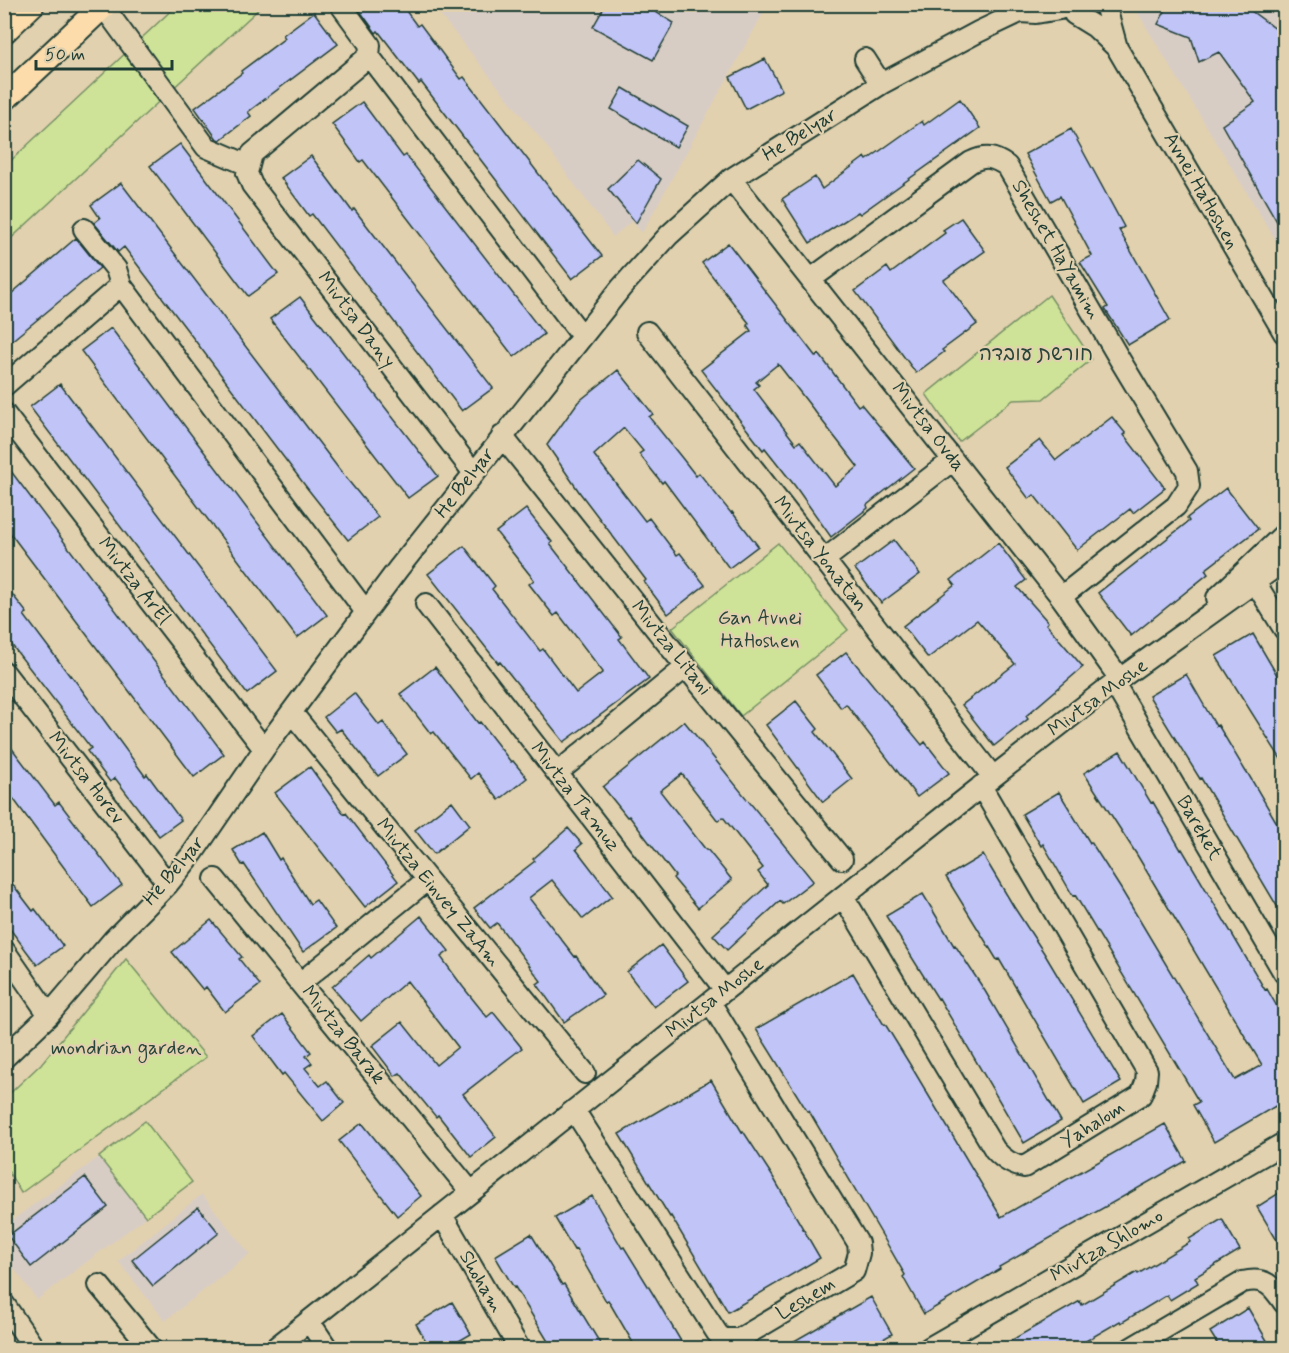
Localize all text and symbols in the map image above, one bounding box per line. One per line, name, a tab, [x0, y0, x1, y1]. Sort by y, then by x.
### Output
scale bar	[36, 33, 172, 71]
text: 50 m	[45, 43, 85, 67]
street label: He BeIyar	[758, 101, 842, 169]
street label: Avnei HaHoshen	[1157, 127, 1245, 255]
street label: Sheshet HaYamim	[1005, 175, 1107, 325]
street label: Mivtsa Dany	[311, 266, 401, 374]
park label: חורשת עובדה	[979, 341, 1093, 368]
street label: Mivtsa Ovda	[885, 377, 971, 477]
street label: He BeIyar	[429, 442, 501, 524]
street label: Mivtsa Yonatan	[766, 491, 874, 617]
street label: Mivtza ArEl	[91, 532, 177, 630]
street label: Mivtza Litani	[624, 595, 718, 701]
park label: Gan Avnei HaHoshen	[718, 605, 802, 655]
street label: Mivtsa Moshe	[1042, 652, 1154, 744]
street label: Mivtsa Horev	[41, 726, 131, 830]
street label: Mivtza Tamuz	[524, 736, 626, 858]
street label: Bareket	[1170, 791, 1228, 865]
street label: Mivtza Einvey ZaAm	[369, 813, 507, 973]
street label: He BeIyar	[137, 830, 211, 912]
street label: Mivtsa Moshe	[660, 951, 770, 1045]
street label: Mivtza Barak	[295, 980, 391, 1090]
park label: mondrian garden	[51, 1035, 202, 1063]
street label: Yahalom	[1056, 1095, 1130, 1155]
street label: Mivtza Shlomo	[1046, 1203, 1168, 1289]
street label: Shoham	[452, 1246, 510, 1318]
street label: Leshem	[771, 1271, 841, 1327]

